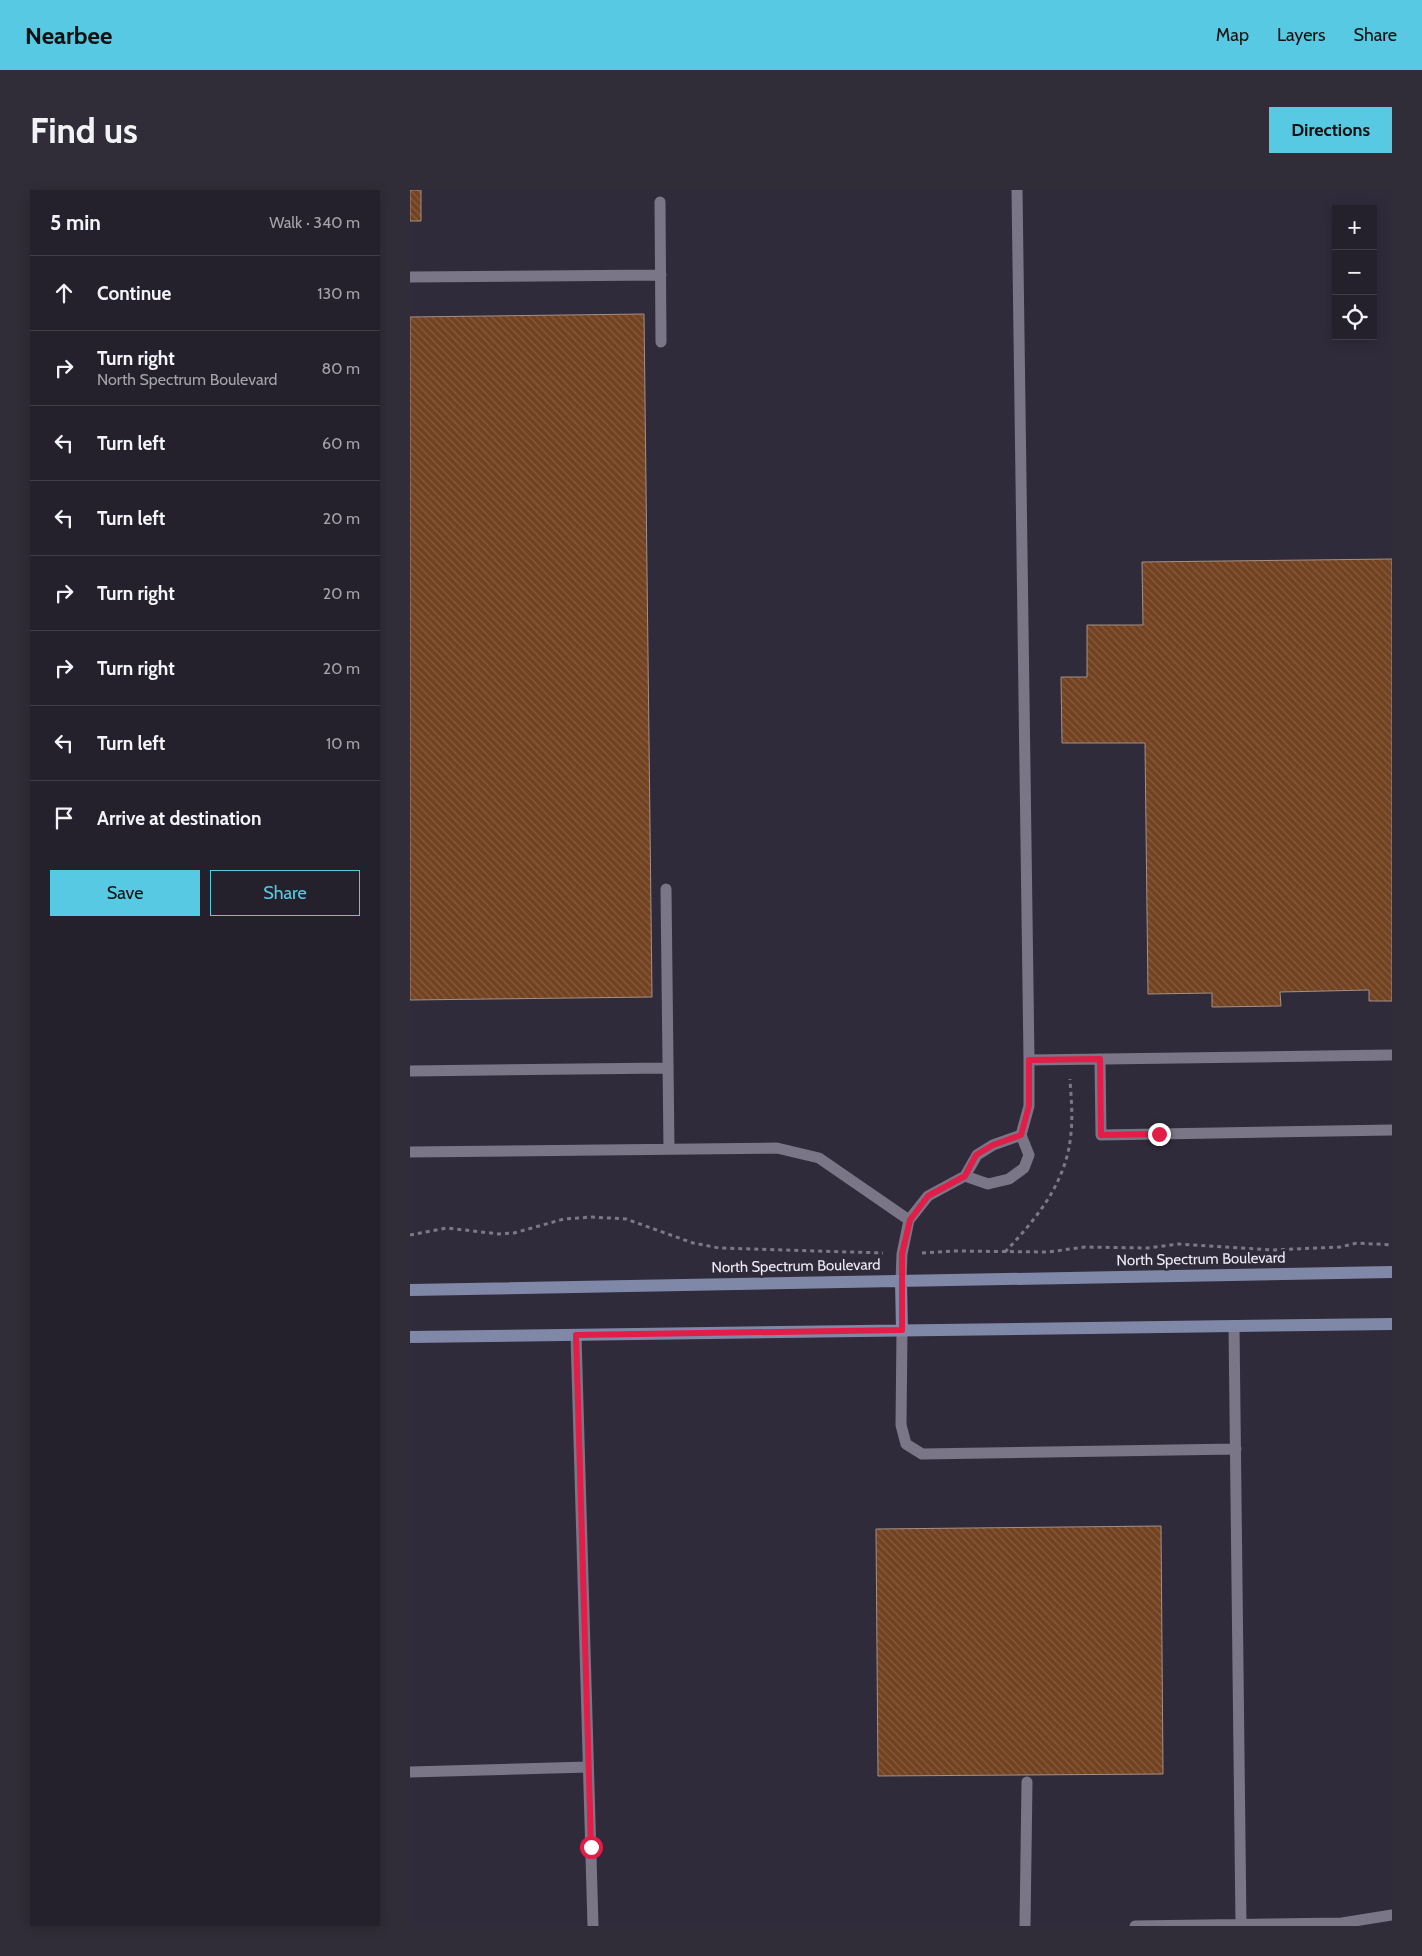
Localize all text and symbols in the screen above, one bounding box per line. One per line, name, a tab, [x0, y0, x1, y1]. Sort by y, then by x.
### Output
text: Nearbee	[25, 21, 112, 50]
text: Map	[1216, 24, 1249, 46]
text: Layers	[1277, 24, 1326, 46]
text: Share	[1354, 24, 1397, 46]
button: Directions	[1269, 107, 1392, 153]
text: Find us	[30, 109, 138, 152]
map controls	[1332, 205, 1377, 340]
button: +	[1332, 205, 1377, 250]
text: 5 min	[50, 210, 101, 235]
text: Walk · 340 m	[269, 213, 360, 232]
button: −	[1332, 250, 1377, 295]
icon: ahead	[50, 279, 78, 307]
text: Continue	[97, 282, 171, 305]
text: 130 m	[317, 284, 360, 303]
button: locate	[1332, 295, 1377, 340]
text: Turn right	[97, 347, 175, 370]
icon: right	[50, 354, 78, 382]
text: 80 m	[322, 359, 360, 378]
text: North Spectrum Boulevard	[97, 370, 277, 389]
icon: left	[50, 429, 78, 457]
text: Turn left	[97, 432, 165, 455]
text: 60 m	[322, 434, 360, 453]
icon: left	[50, 504, 78, 532]
text: Turn left	[97, 507, 165, 530]
text: 20 m	[323, 509, 360, 528]
icon: right	[50, 579, 78, 607]
text: Turn right	[97, 582, 175, 605]
text: 20 m	[323, 584, 360, 603]
icon: right	[50, 654, 78, 682]
text: Turn right	[97, 657, 175, 680]
text: 20 m	[323, 659, 360, 678]
icon: left	[50, 729, 78, 757]
text: Turn left	[97, 732, 165, 755]
text: 10 m	[326, 734, 360, 753]
icon: arrive	[50, 804, 78, 832]
text: Arrive at destination	[97, 807, 261, 830]
button: Save	[50, 870, 200, 916]
button: Share	[210, 870, 360, 916]
route end	[1148, 1123, 1171, 1146]
street label: North Spectrum Boulevard	[1116, 1249, 1286, 1269]
street label: North Spectrum Boulevard	[711, 1256, 881, 1276]
route start	[580, 1836, 603, 1859]

